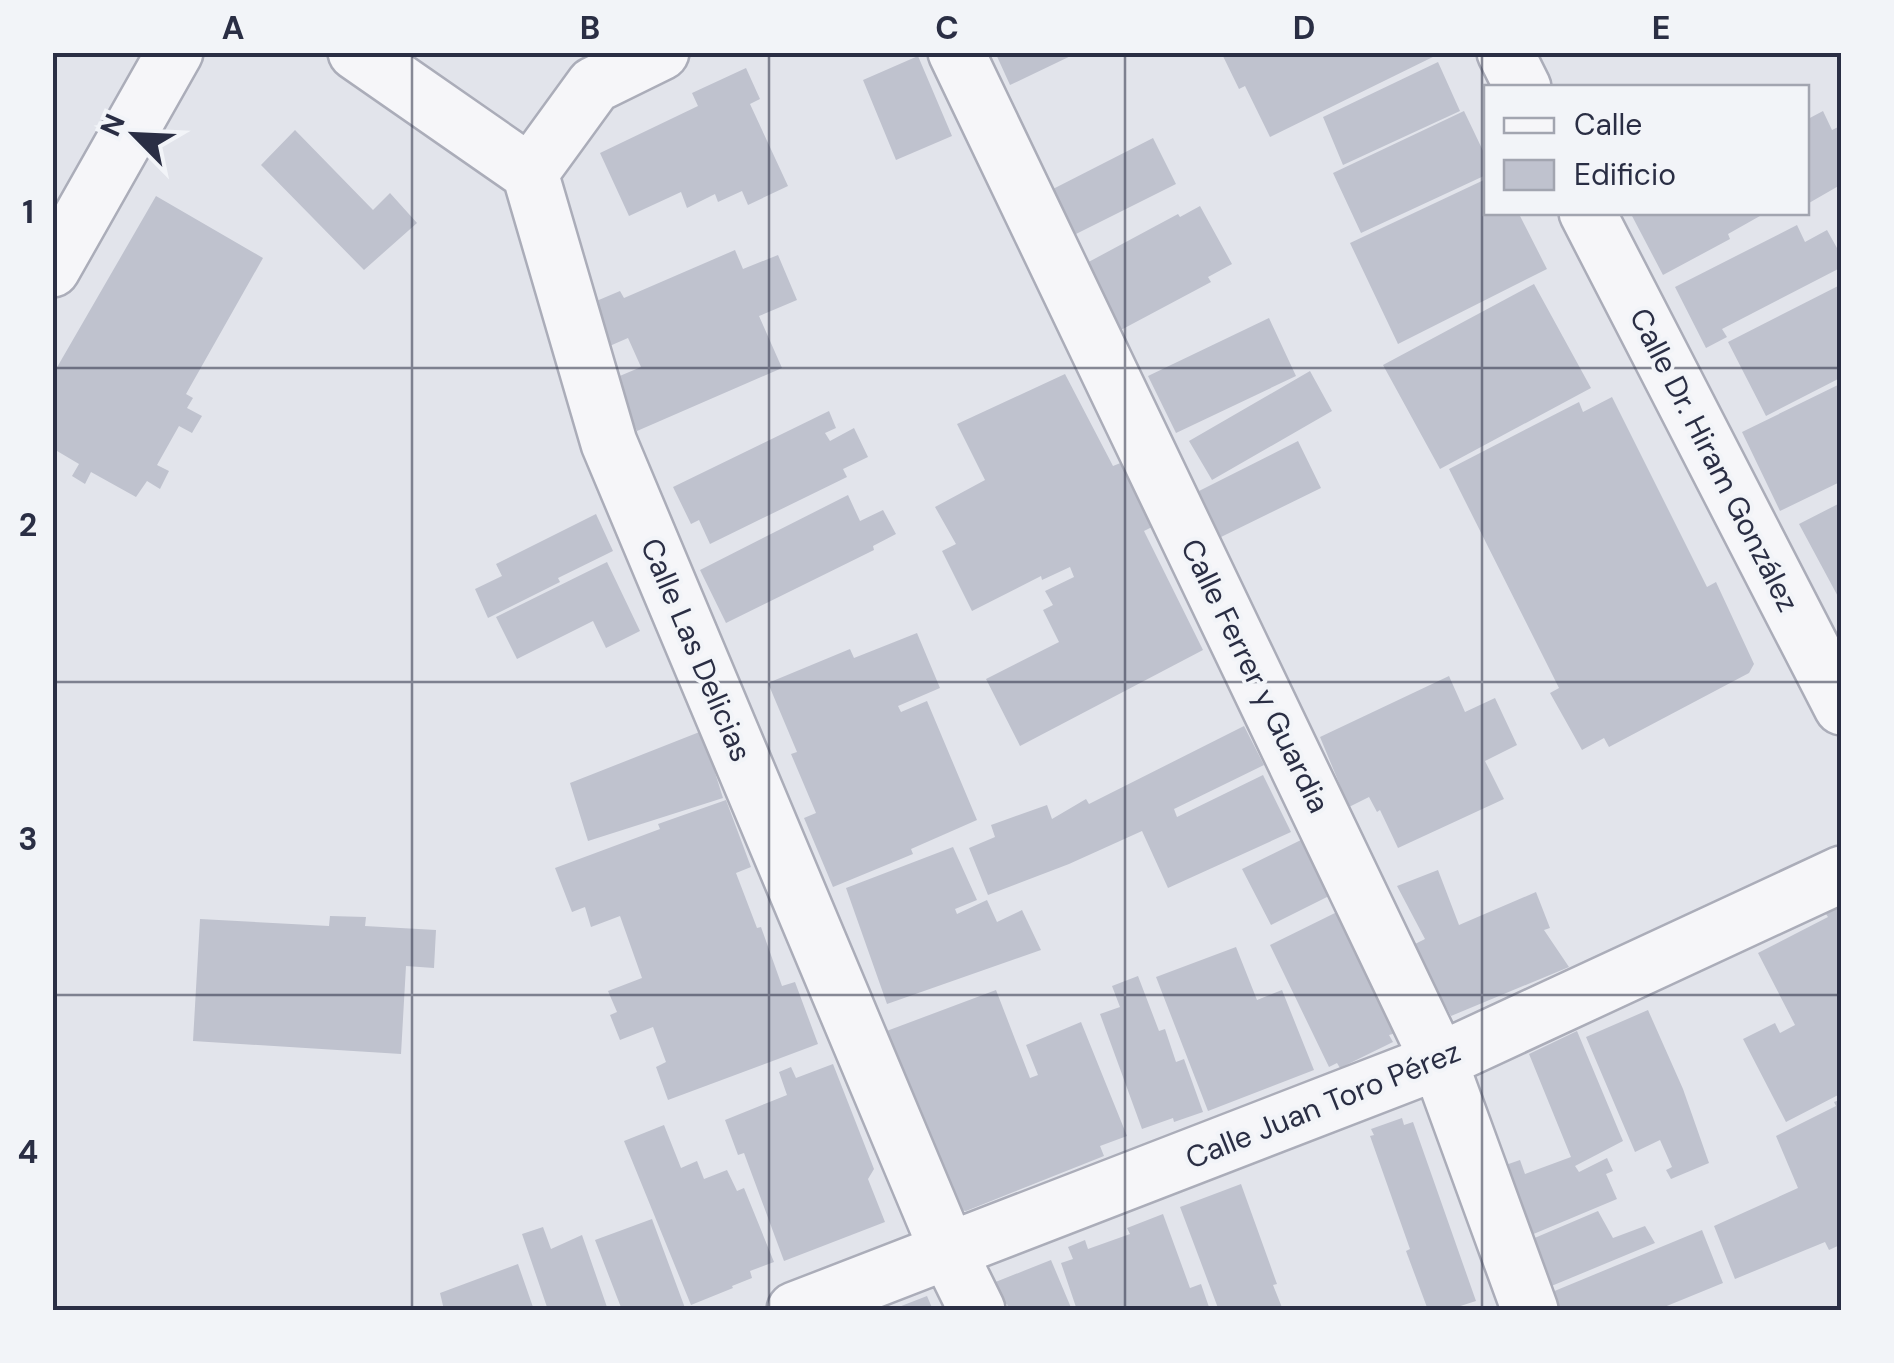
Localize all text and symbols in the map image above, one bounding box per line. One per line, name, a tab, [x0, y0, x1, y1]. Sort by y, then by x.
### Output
text: A	[222, 7, 244, 49]
text: B	[580, 7, 600, 49]
text: C	[935, 7, 959, 49]
text: D	[1293, 7, 1315, 49]
text: E	[1652, 7, 1670, 49]
north arrow	[85, 85, 185, 185]
legend	[1484, 85, 1809, 215]
text: Calle	[1574, 105, 1642, 144]
text: N	[92, 108, 134, 142]
text: Edificio	[1574, 155, 1676, 194]
text: 1	[22, 191, 34, 233]
street label: Calle Dr. Hiram González	[1621, 301, 1808, 618]
text: 2	[19, 504, 37, 546]
street label: Calle Las Delicias	[632, 532, 761, 767]
street label: Calle Ferrer y Guardia	[1172, 532, 1339, 819]
text: 3	[18, 818, 38, 860]
street label: Calle Juan Toro Pérez	[1180, 1032, 1466, 1178]
text: 4	[18, 1131, 38, 1173]

